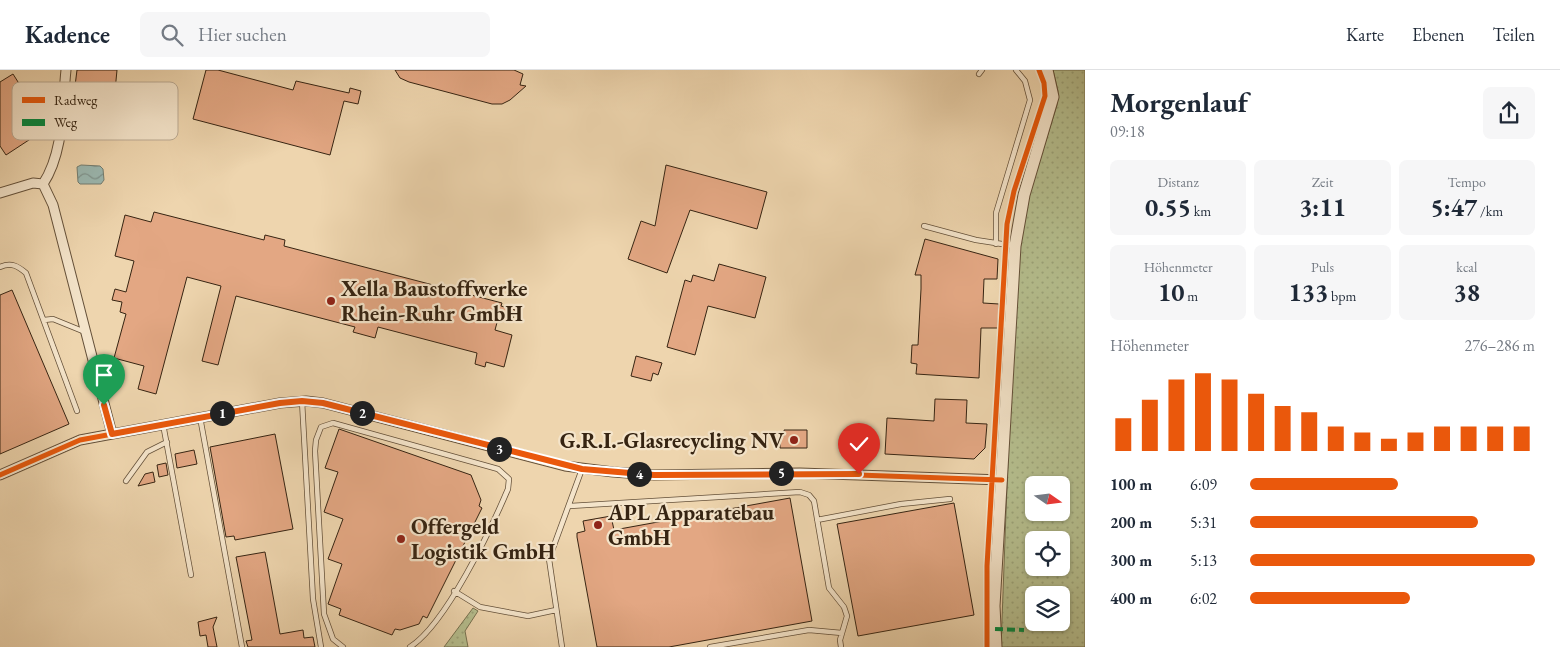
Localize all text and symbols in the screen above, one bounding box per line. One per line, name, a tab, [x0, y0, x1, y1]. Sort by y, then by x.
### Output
search box	[140, 12, 490, 57]
text: Kadence	[25, 19, 110, 50]
icon: search	[158, 21, 186, 49]
text: Hier suchen	[198, 22, 287, 47]
text: Karte	[1346, 23, 1384, 46]
text: Ebenen	[1412, 23, 1465, 46]
text: Teilen	[1493, 23, 1535, 46]
legend	[12, 82, 178, 140]
text: Morgenlauf	[1110, 84, 1248, 120]
button: share	[1483, 87, 1535, 139]
text: Radweg	[54, 91, 98, 109]
text: Weg	[54, 113, 78, 131]
text: 09:18	[1110, 121, 1145, 142]
text: Distanz	[1158, 173, 1199, 191]
text: Zeit	[1312, 173, 1333, 191]
text: Tempo	[1448, 173, 1486, 191]
text: 0.55	[1145, 191, 1191, 223]
text: 3:11	[1299, 191, 1346, 223]
text: 5:47	[1431, 191, 1477, 223]
text: km	[1191, 202, 1211, 220]
text: /km	[1477, 202, 1503, 220]
text: Höhenmeter	[1144, 258, 1213, 276]
text: Puls	[1311, 258, 1334, 276]
text: kcal	[1456, 258, 1477, 276]
place label: Xella Baustoffwerke Rhein-Ruhr GmbH	[340, 274, 527, 328]
text: 10	[1158, 276, 1185, 308]
text: 133	[1289, 276, 1328, 308]
text: 38	[1454, 276, 1480, 308]
text: m	[1185, 287, 1198, 305]
text: bpm	[1328, 287, 1356, 305]
marker: Xella Baustoffwerke Rhein-Ruhr GmbH	[325, 295, 337, 307]
text: Höhenmeter	[1110, 335, 1189, 356]
text: 276–286 m	[1464, 335, 1535, 356]
pin	[83, 354, 125, 405]
icon: arrive	[90, 361, 118, 389]
pin: 1	[210, 400, 234, 426]
pin: 2	[350, 400, 374, 426]
text: 1	[219, 404, 226, 422]
text: 2	[359, 404, 366, 422]
pin	[838, 423, 880, 474]
place label: G.R.I.-Glasrecycling NV	[560, 426, 784, 455]
icon: check	[845, 430, 873, 458]
marker: G.R.I.-Glasrecycling NV	[788, 434, 800, 446]
pin: 3	[486, 436, 512, 462]
text: 3	[496, 440, 503, 458]
pin: 5	[768, 460, 794, 486]
pin: 4	[626, 462, 652, 486]
text: 5	[778, 464, 785, 482]
text: 4	[636, 465, 643, 483]
text: 100 m	[1110, 474, 1152, 495]
text: 6:09	[1190, 474, 1217, 495]
north arrow	[1025, 476, 1070, 521]
map controls	[1025, 476, 1070, 631]
place label: APL Apparatebau GmbH	[607, 498, 774, 552]
place label: Offergeld Logistik GmbH	[411, 512, 556, 566]
text: 200 m	[1110, 512, 1152, 533]
text: 5:31	[1190, 512, 1217, 533]
marker: APL Apparatebau GmbH	[592, 519, 604, 531]
button: locate	[1025, 531, 1070, 576]
marker: Offergeld Logistik GmbH	[395, 533, 407, 545]
text: 300 m	[1110, 550, 1152, 571]
text: 5:13	[1190, 550, 1217, 571]
button: layers	[1025, 586, 1070, 631]
text: 400 m	[1110, 588, 1152, 609]
text: 6:02	[1190, 588, 1217, 609]

